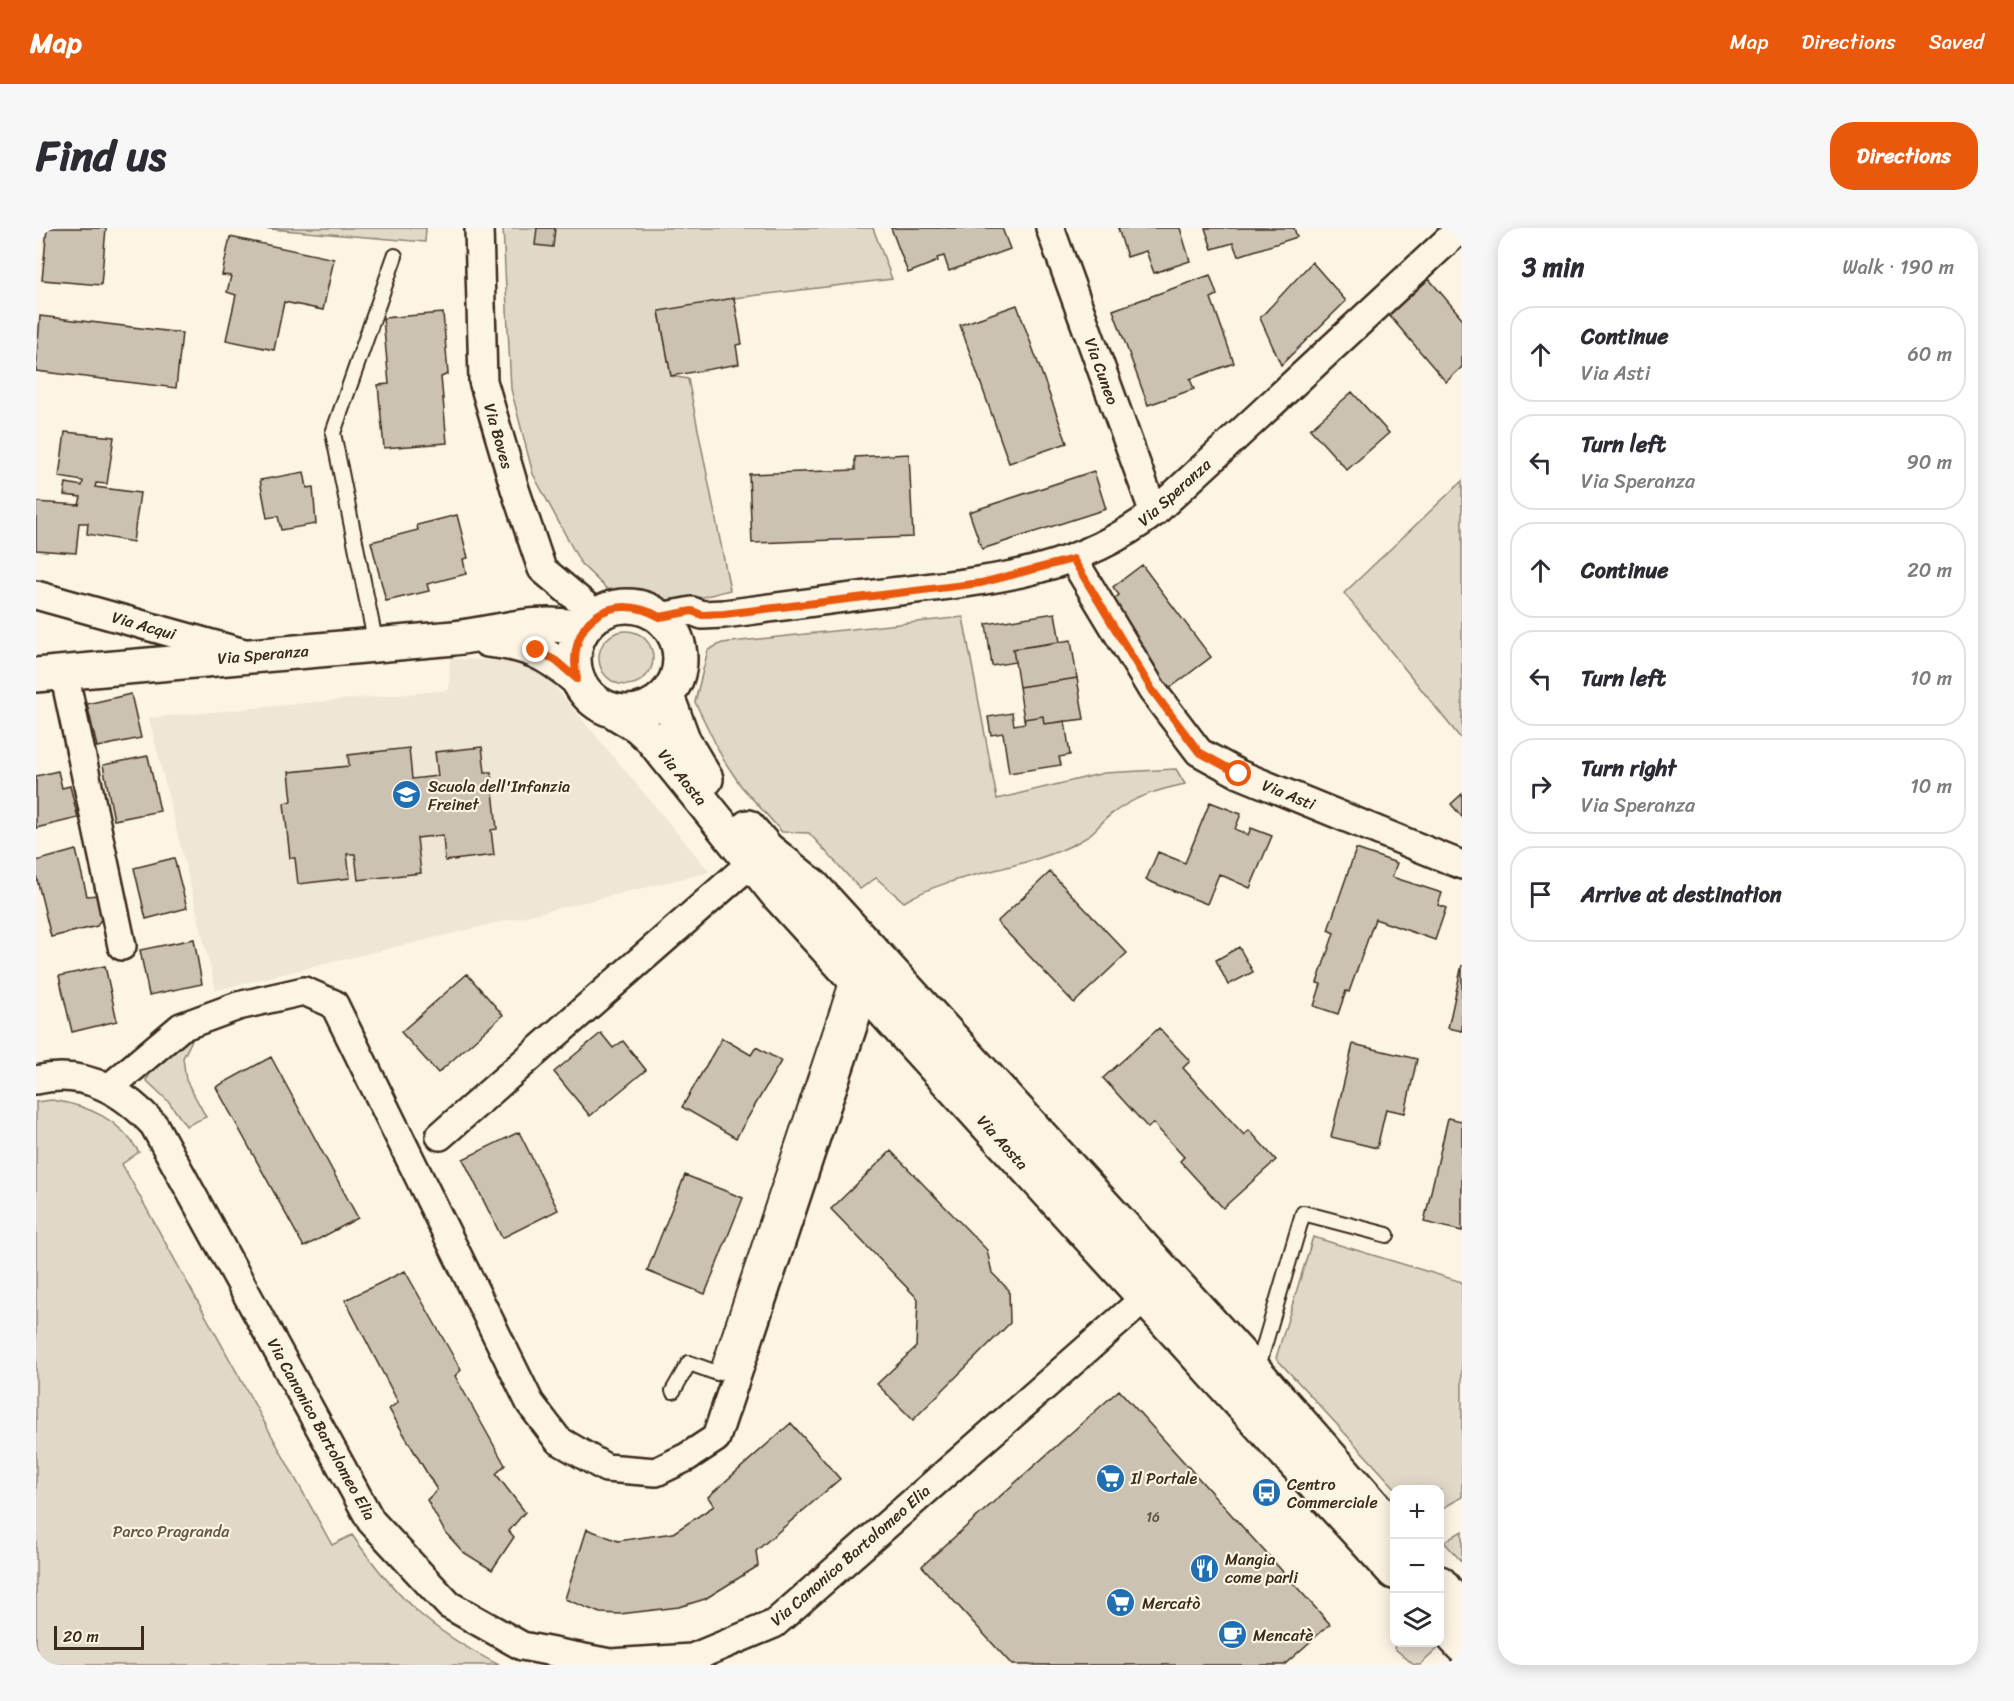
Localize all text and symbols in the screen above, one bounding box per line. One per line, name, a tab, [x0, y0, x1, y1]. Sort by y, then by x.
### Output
text: Map	[30, 18, 82, 67]
text: Map	[1730, 23, 1768, 61]
text: Directions	[1801, 23, 1896, 61]
text: Saved	[1929, 23, 1984, 61]
text: Find us	[36, 119, 166, 193]
button: Directions	[1830, 122, 1978, 190]
text: 3 min	[1522, 244, 1584, 290]
text: Walk · 190 m	[1842, 250, 1954, 285]
text: Continue	[1581, 317, 1669, 356]
street label: Via Cuneo	[1076, 333, 1127, 409]
text: 60 m	[1907, 337, 1952, 372]
icon: ahead	[1524, 338, 1557, 371]
text: Via Asti	[1581, 356, 1650, 391]
street label: Via Boves	[475, 400, 522, 473]
text: Turn left	[1581, 425, 1666, 464]
text: 90 m	[1907, 445, 1952, 480]
icon: left	[1524, 446, 1557, 479]
street label: Via Speranza	[1131, 450, 1219, 534]
text: Via Speranza	[1581, 464, 1695, 499]
text: Continue	[1581, 551, 1669, 590]
text: 20 m	[1907, 553, 1952, 588]
icon: ahead	[1524, 554, 1557, 587]
street label: Via Acqui	[108, 603, 180, 649]
street label: Via Speranza	[216, 636, 311, 673]
route end	[522, 636, 548, 662]
text: Turn left	[1581, 659, 1666, 698]
text: 10 m	[1910, 661, 1952, 696]
icon: left	[1524, 662, 1557, 695]
street label: Via Aosta	[650, 742, 715, 812]
text: Turn right	[1581, 749, 1676, 788]
route start	[1225, 760, 1251, 786]
text: 10 m	[1910, 769, 1952, 804]
icon: right	[1524, 770, 1557, 803]
street label: Via Asti	[1258, 771, 1320, 818]
place label: Scuola dell'Infanzia Freinet	[428, 772, 570, 819]
school or university icon: Scuola dell'Infanzia Freinet	[391, 779, 423, 811]
text: Via Speranza	[1581, 788, 1695, 823]
text: Arrive at destination	[1581, 875, 1782, 914]
icon: arrive	[1524, 878, 1557, 911]
street label: Via Aosta	[969, 1108, 1036, 1177]
street label: Via Canonico Bartolomeo Elia	[259, 1333, 384, 1526]
supermarket icon: Il Portale	[1094, 1462, 1126, 1494]
place label: Il Portale	[1130, 1464, 1197, 1493]
place label: Centro Commerciale	[1287, 1470, 1378, 1517]
street label: Via Canonico Bartolomeo Elia	[763, 1477, 937, 1634]
bus stop icon: Centro Commerciale	[1250, 1477, 1282, 1509]
map controls	[1390, 1485, 1444, 1647]
button: +	[1390, 1485, 1444, 1539]
house number: 16	[1146, 1505, 1160, 1530]
park label: Parco Pragranda	[113, 1517, 230, 1546]
button: −	[1390, 1539, 1444, 1593]
place label: Mangia come parli	[1225, 1545, 1298, 1592]
restaurant icon: Mangia come parli	[1188, 1552, 1220, 1584]
supermarket icon: Mercatò	[1105, 1587, 1137, 1619]
place label: Mercatò	[1142, 1589, 1200, 1618]
button: layers	[1390, 1593, 1444, 1647]
cafe icon: Mencatè	[1216, 1619, 1248, 1651]
place label: Mencatè	[1253, 1621, 1314, 1650]
text: 20 m	[63, 1622, 99, 1651]
scale bar	[54, 1623, 144, 1650]

